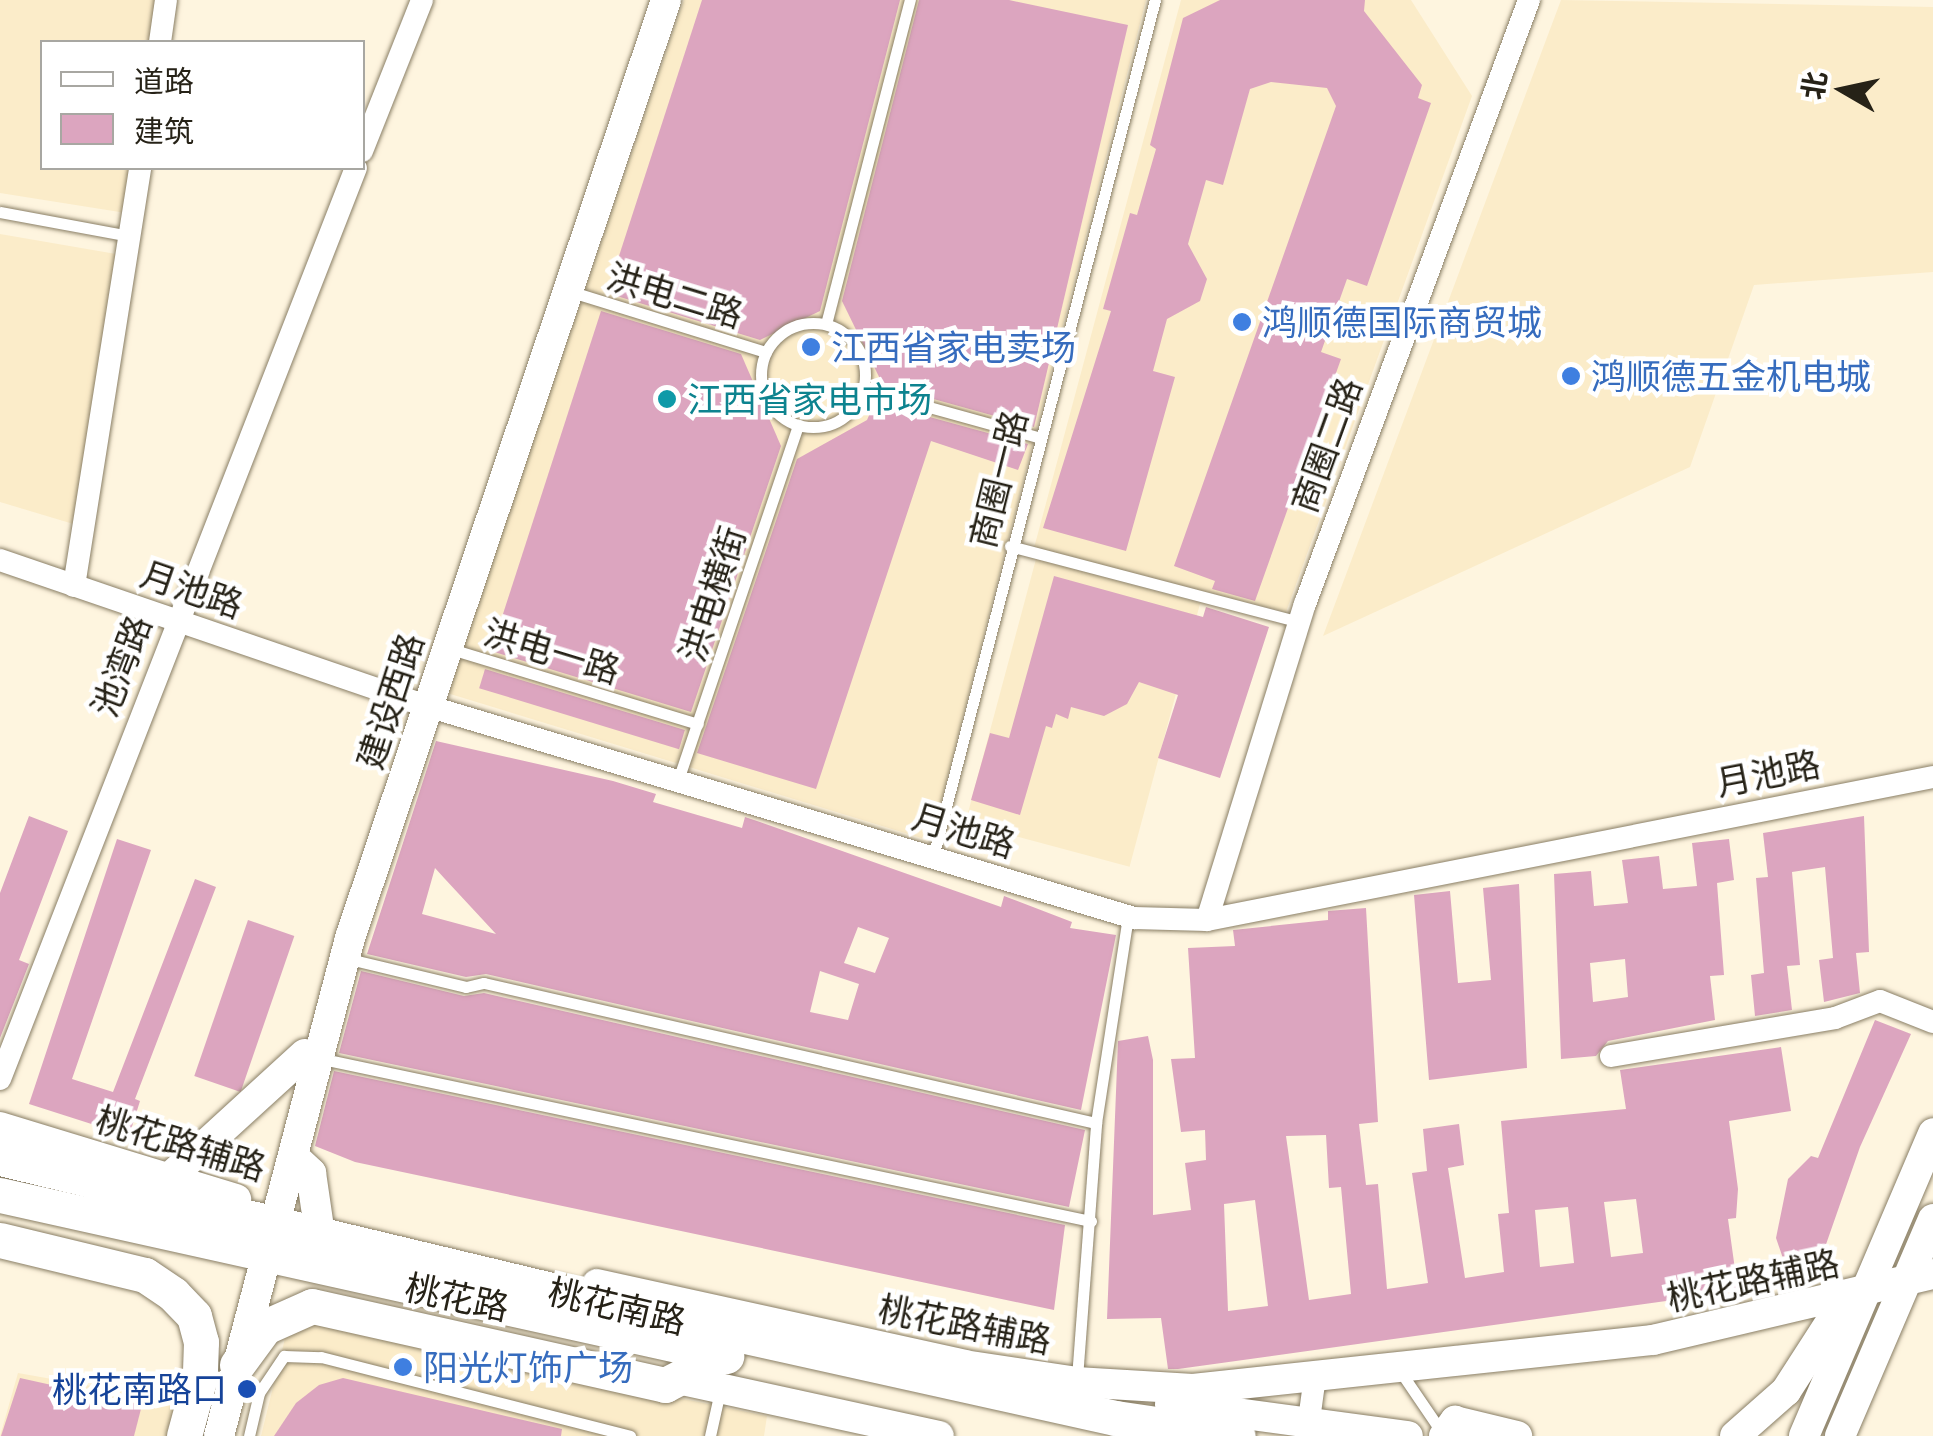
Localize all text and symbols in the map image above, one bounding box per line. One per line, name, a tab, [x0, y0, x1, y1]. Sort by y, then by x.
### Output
legend	[40, 40, 365, 170]
north arrow	[1793, 40, 1893, 140]
text: 道路	[134, 60, 194, 101]
text: 北	[1792, 69, 1834, 102]
text: 建筑	[134, 110, 194, 151]
street label: 洪电二路	[602, 254, 748, 336]
place label: 鸿顺德国际商贸城	[1262, 301, 1542, 343]
marker: 鸿顺德国际商贸城	[1231, 311, 1253, 333]
place label: 江西省家电卖场	[831, 326, 1076, 368]
marker: 江西省家电卖场	[800, 336, 822, 358]
place label: 鸿顺德五金机电城	[1591, 355, 1871, 397]
marker: 鸿顺德五金机电城	[1560, 365, 1582, 387]
street label: 商圈二路	[1282, 372, 1370, 518]
place label: 江西省家电市场	[687, 378, 932, 420]
marker: 江西省家电市场	[656, 388, 678, 410]
street label: 商圈一路	[961, 406, 1035, 552]
street label: 洪电横街	[670, 521, 754, 667]
street label: 月池路	[136, 552, 248, 626]
street label: 池湾路	[83, 609, 159, 723]
street label: 洪电一路	[479, 610, 625, 692]
street label: 建设西路	[348, 628, 432, 774]
street label: 月池路	[1712, 742, 1824, 804]
street label: 月池路	[908, 795, 1020, 865]
street label: 桃花路辅路	[91, 1097, 271, 1189]
street label: 桃花路辅路	[1663, 1241, 1843, 1319]
street label: 桃花路	[401, 1266, 513, 1328]
street label: 桃花南路	[544, 1270, 690, 1342]
street label: 桃花路辅路	[875, 1287, 1055, 1361]
place label: 阳光灯饰广场	[423, 1346, 633, 1388]
marker: 阳光灯饰广场	[392, 1356, 414, 1378]
place label: 桃花南路口	[52, 1368, 227, 1410]
marker: 桃花南路口	[236, 1378, 258, 1400]

